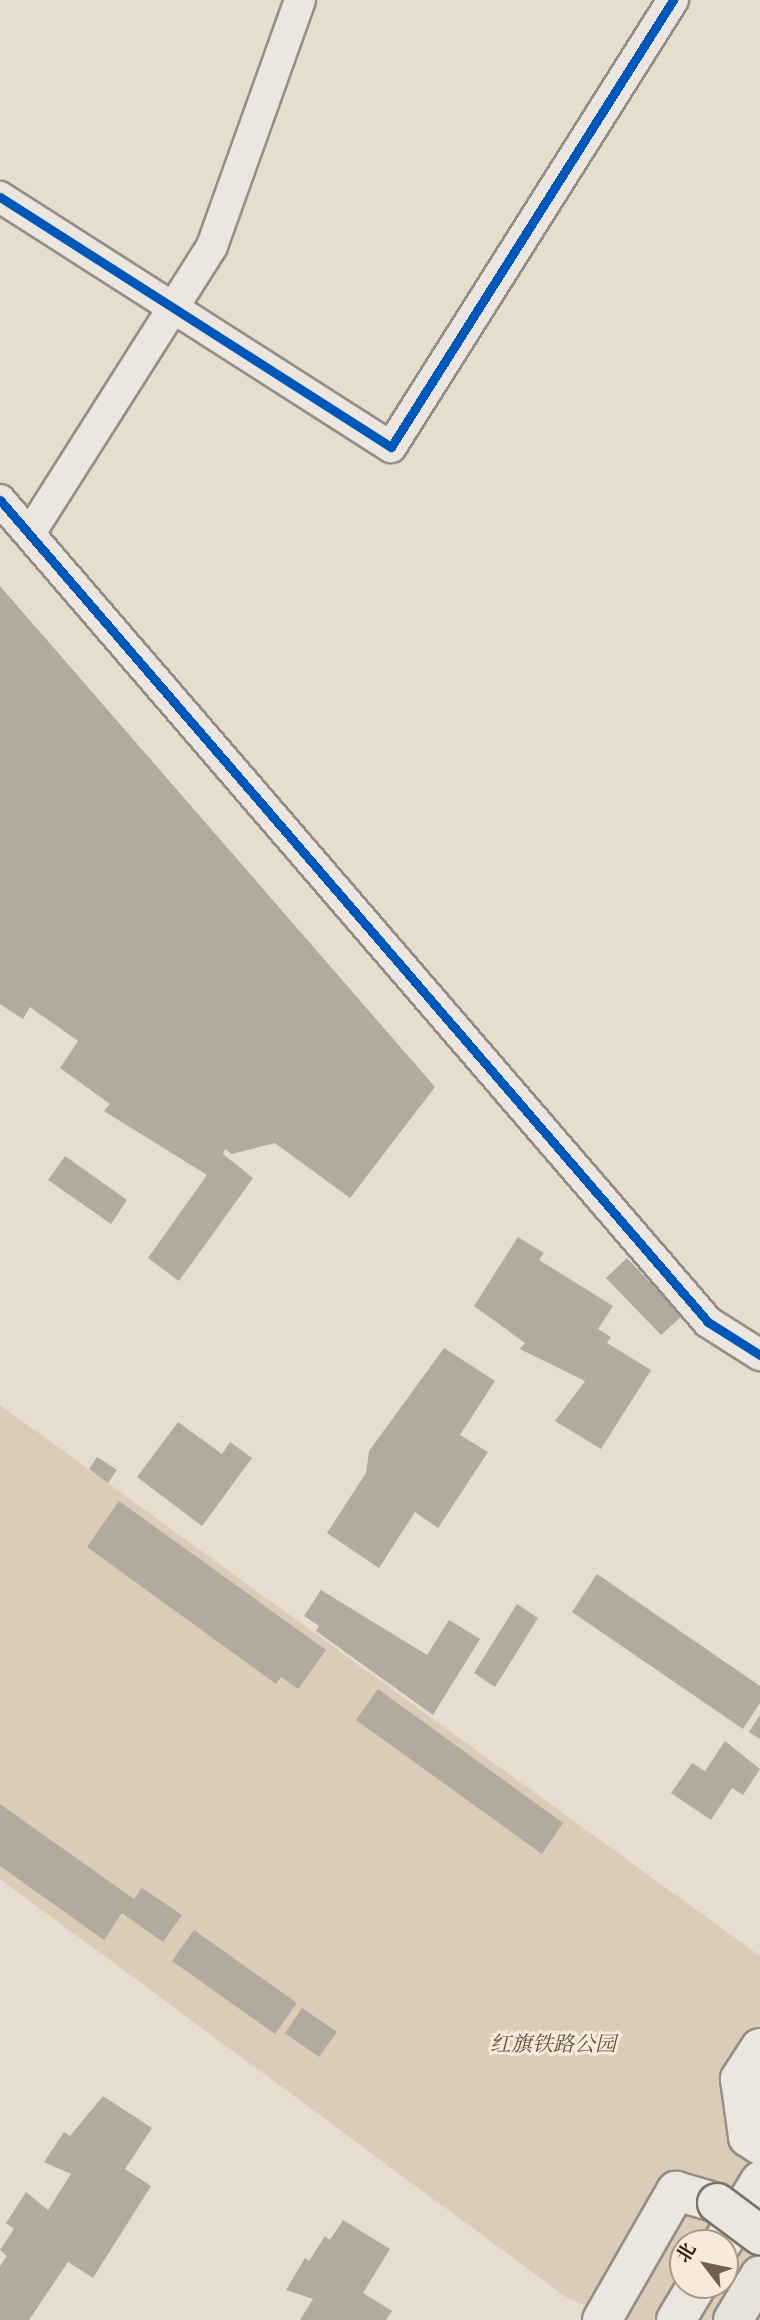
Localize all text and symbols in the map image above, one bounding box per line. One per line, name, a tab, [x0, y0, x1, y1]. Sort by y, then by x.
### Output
park label: 红旗铁路公园	[490, 2033, 616, 2059]
north arrow	[669, 2229, 739, 2299]
text: 北	[674, 2241, 701, 2267]

